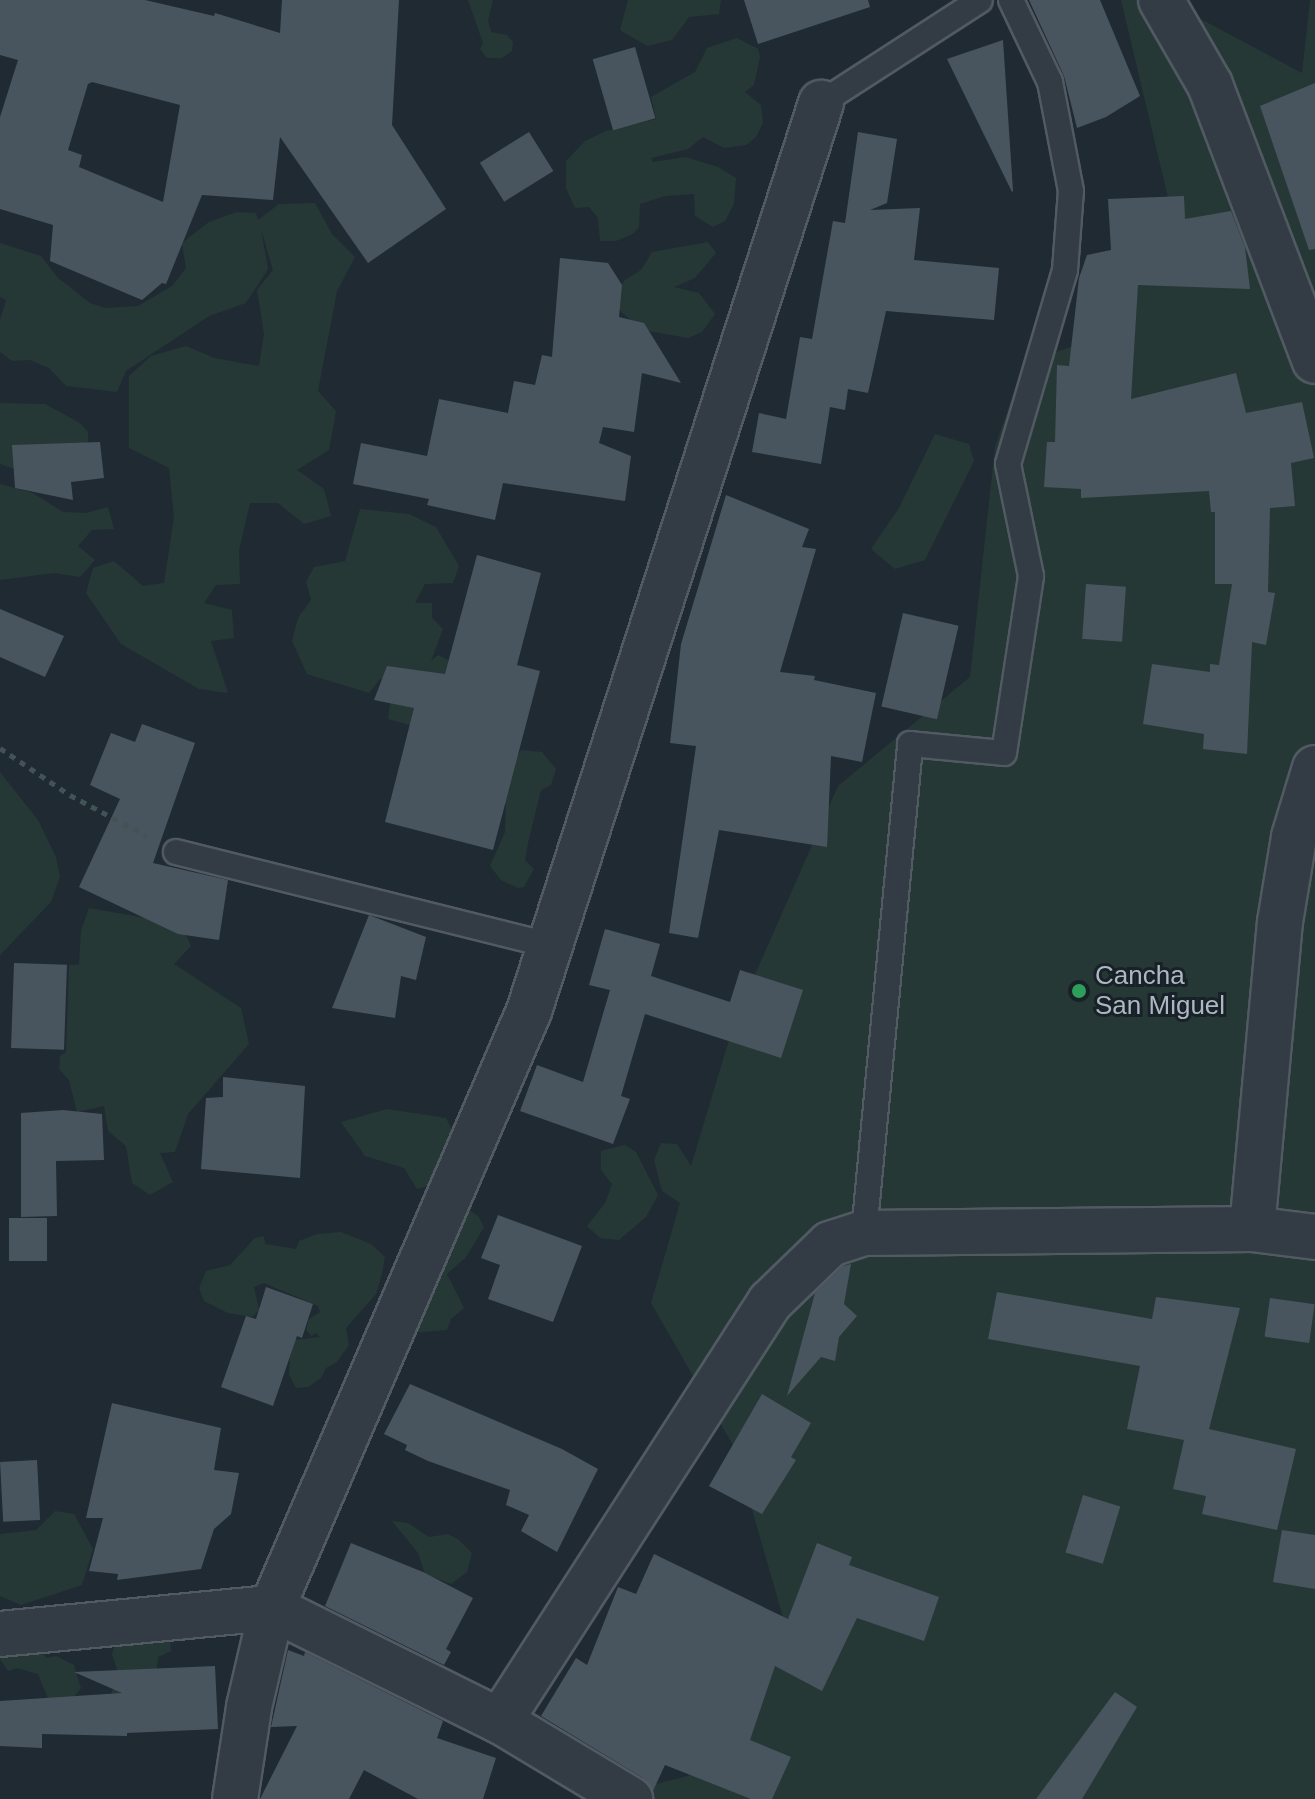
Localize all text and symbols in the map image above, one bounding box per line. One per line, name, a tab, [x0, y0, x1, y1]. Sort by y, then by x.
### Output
place label: Cancha San Miguel	[1095, 960, 1225, 1022]
marker: Cancha San Miguel	[1070, 982, 1088, 1000]

